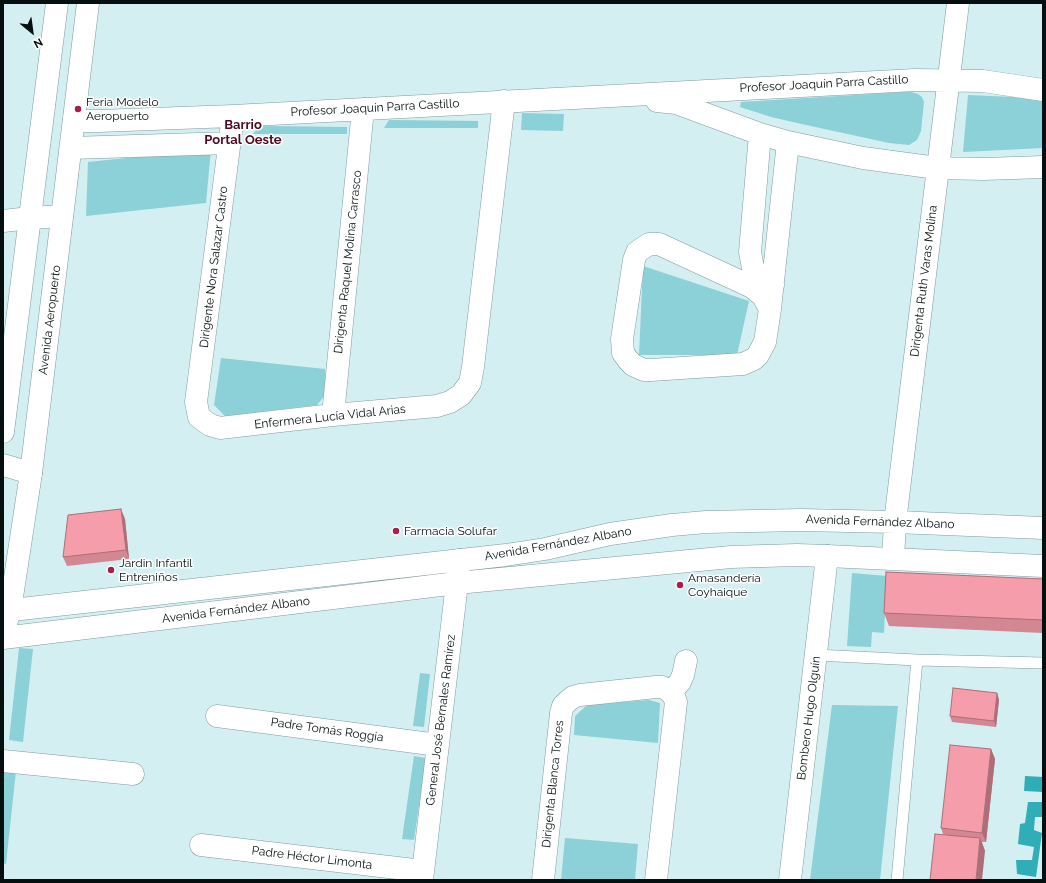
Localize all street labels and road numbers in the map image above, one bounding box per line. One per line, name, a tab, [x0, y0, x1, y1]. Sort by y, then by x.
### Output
street label: Profesor Joaquín Parra Castillo	[739, 72, 909, 96]
street label: Profesor Joaquín Parra Castillo	[290, 96, 460, 120]
street label: Dirigenta Raquel Molina Carrasco	[331, 170, 365, 354]
street label: Dirigente Nora Salazar Castro	[197, 185, 231, 349]
street label: Dirigenta Ruth Varas Molina	[908, 204, 940, 358]
street label: Avenida Aeropuerto	[36, 264, 64, 376]
street label: Enfermera Lucía Vidal Arias	[253, 402, 407, 432]
street label: Avenida Fernández Albano	[805, 512, 955, 532]
street label: Avenida Fernández Albano	[483, 524, 633, 564]
street label: Avenida Fernández Albano	[161, 594, 311, 626]
street label: General José Bernales Ramírez	[423, 634, 459, 806]
street label: Bombero Hugo Olguín	[794, 655, 824, 781]
street label: Padre Tomás Roggia	[270, 715, 384, 745]
street label: Dirigenta Blanca Torres	[539, 719, 567, 849]
street label: Padre Héctor Limonta	[251, 843, 373, 873]

